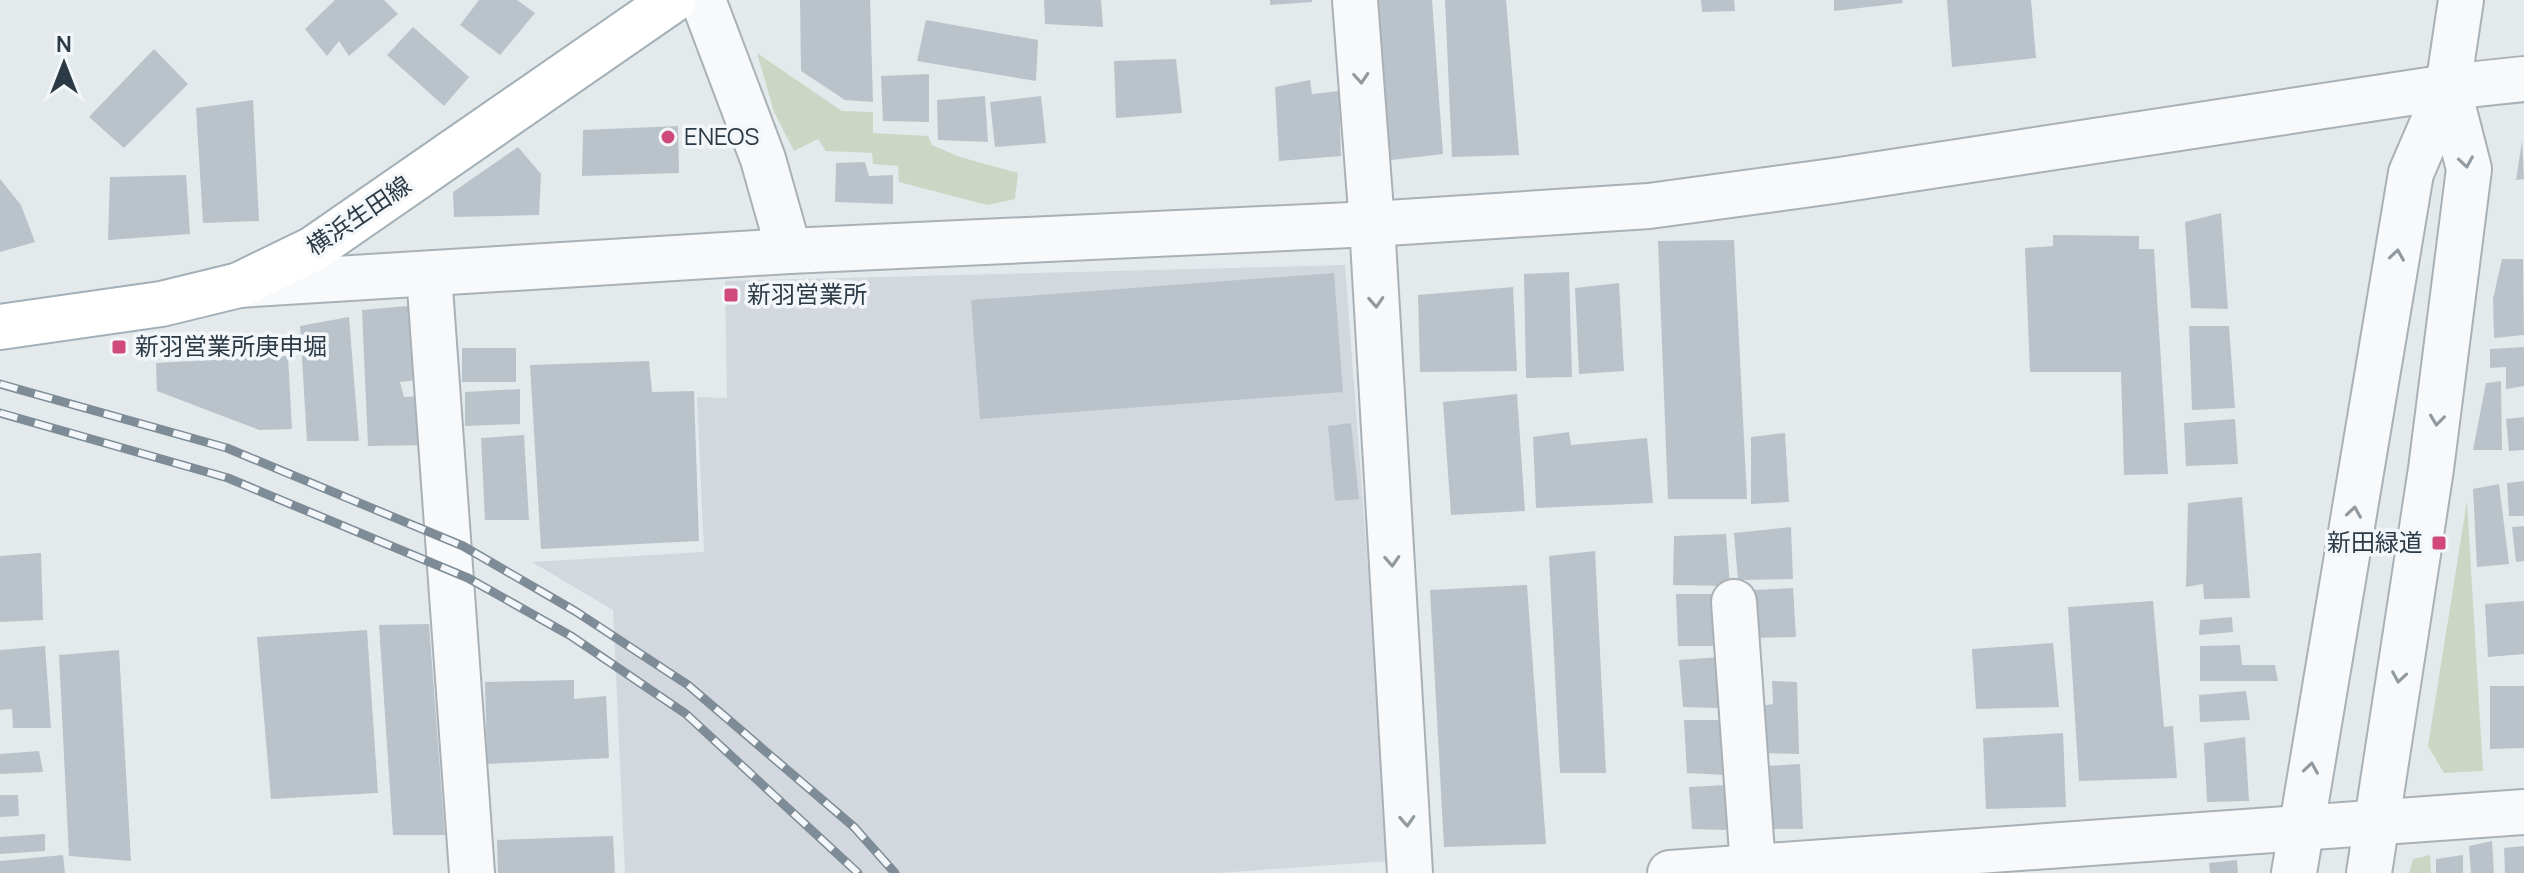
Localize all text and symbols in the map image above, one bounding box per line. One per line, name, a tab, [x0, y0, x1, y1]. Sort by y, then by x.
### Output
north arrow	[24, 24, 104, 104]
text: N	[56, 29, 72, 59]
one-way arrow	[1352, 72, 1369, 85]
place label: ENEOS	[684, 119, 759, 152]
marker: ENEOS	[659, 128, 677, 146]
one-way arrow	[2456, 156, 2473, 169]
street label: 横浜生田線	[299, 168, 417, 262]
one-way arrow	[2387, 249, 2404, 262]
place label: 新羽営業所	[747, 277, 867, 310]
marker: 新羽営業所	[722, 286, 740, 304]
one-way arrow	[1367, 296, 1384, 309]
place label: 新羽営業所庚申堀	[135, 329, 327, 362]
marker: 新羽営業所庚申堀	[110, 338, 128, 356]
one-way arrow	[2429, 414, 2446, 427]
one-way arrow	[2345, 505, 2362, 519]
place label: 新田緑道	[2327, 525, 2423, 558]
marker: 新田緑道	[2430, 534, 2448, 552]
one-way arrow	[1383, 555, 1400, 568]
one-way arrow	[2391, 671, 2408, 684]
one-way arrow	[2302, 762, 2319, 775]
one-way arrow	[1398, 815, 1415, 828]

